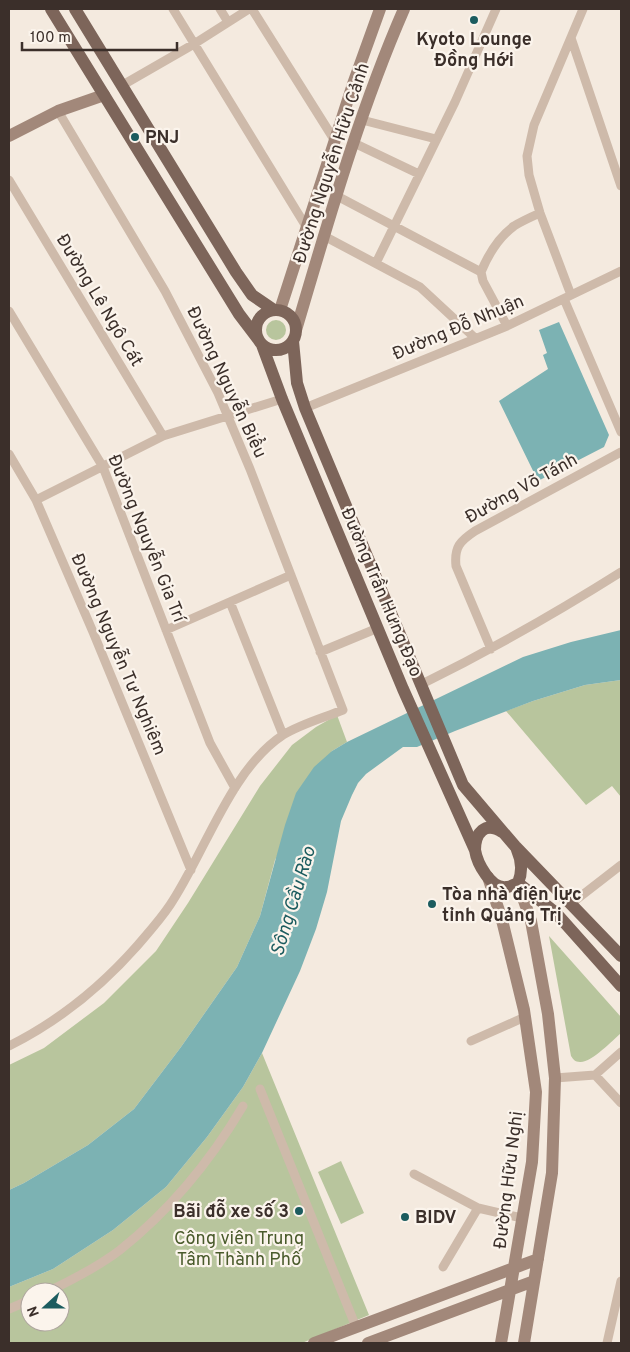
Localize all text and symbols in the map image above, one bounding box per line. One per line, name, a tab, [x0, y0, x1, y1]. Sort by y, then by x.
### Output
marker: Kyoto Lounge Đồng Hới	[468, 14, 480, 26]
scale bar	[22, 20, 178, 52]
text: 100 m	[30, 29, 71, 48]
place label: Kyoto Lounge Đồng Hới	[416, 29, 532, 73]
street label: Đường Nguyễn Hữu Cảnh	[287, 60, 376, 267]
place label: PNJ	[145, 127, 179, 150]
marker: PNJ	[129, 131, 141, 143]
street label: Đường Lê Ngô Cát	[50, 230, 147, 371]
street label: Đường Đỗ Nhuận	[389, 288, 528, 366]
street label: Đường Nguyễn Biểu	[180, 301, 275, 462]
street label: Đường Võ Tánh	[461, 449, 582, 530]
street label: Đường Nguyễn Gia Trí	[101, 450, 192, 627]
street label: Đường Trần Hưng Đạo	[335, 504, 428, 681]
street label: Đường Nguyễn Tư Nghiêm	[65, 549, 172, 759]
water label: Sông Cầu Rào	[266, 843, 322, 959]
place label: Tòa nhà điện lực tỉnh Quảng Trị	[442, 884, 582, 928]
marker: Tòa nhà điện lực tỉnh Quảng Trị	[426, 898, 438, 910]
street label: Đường Hữu Nghị	[490, 1110, 529, 1250]
place label: Bãi đỗ xe số 3	[173, 1199, 289, 1224]
marker: Bãi đỗ xe số 3	[293, 1205, 305, 1217]
place label: BIDV	[415, 1207, 457, 1230]
marker: BIDV	[399, 1211, 411, 1223]
park label: Công viên Trung Tâm Thành Phố	[174, 1228, 304, 1272]
north arrow	[20, 1282, 70, 1332]
text: N	[25, 1303, 44, 1319]

